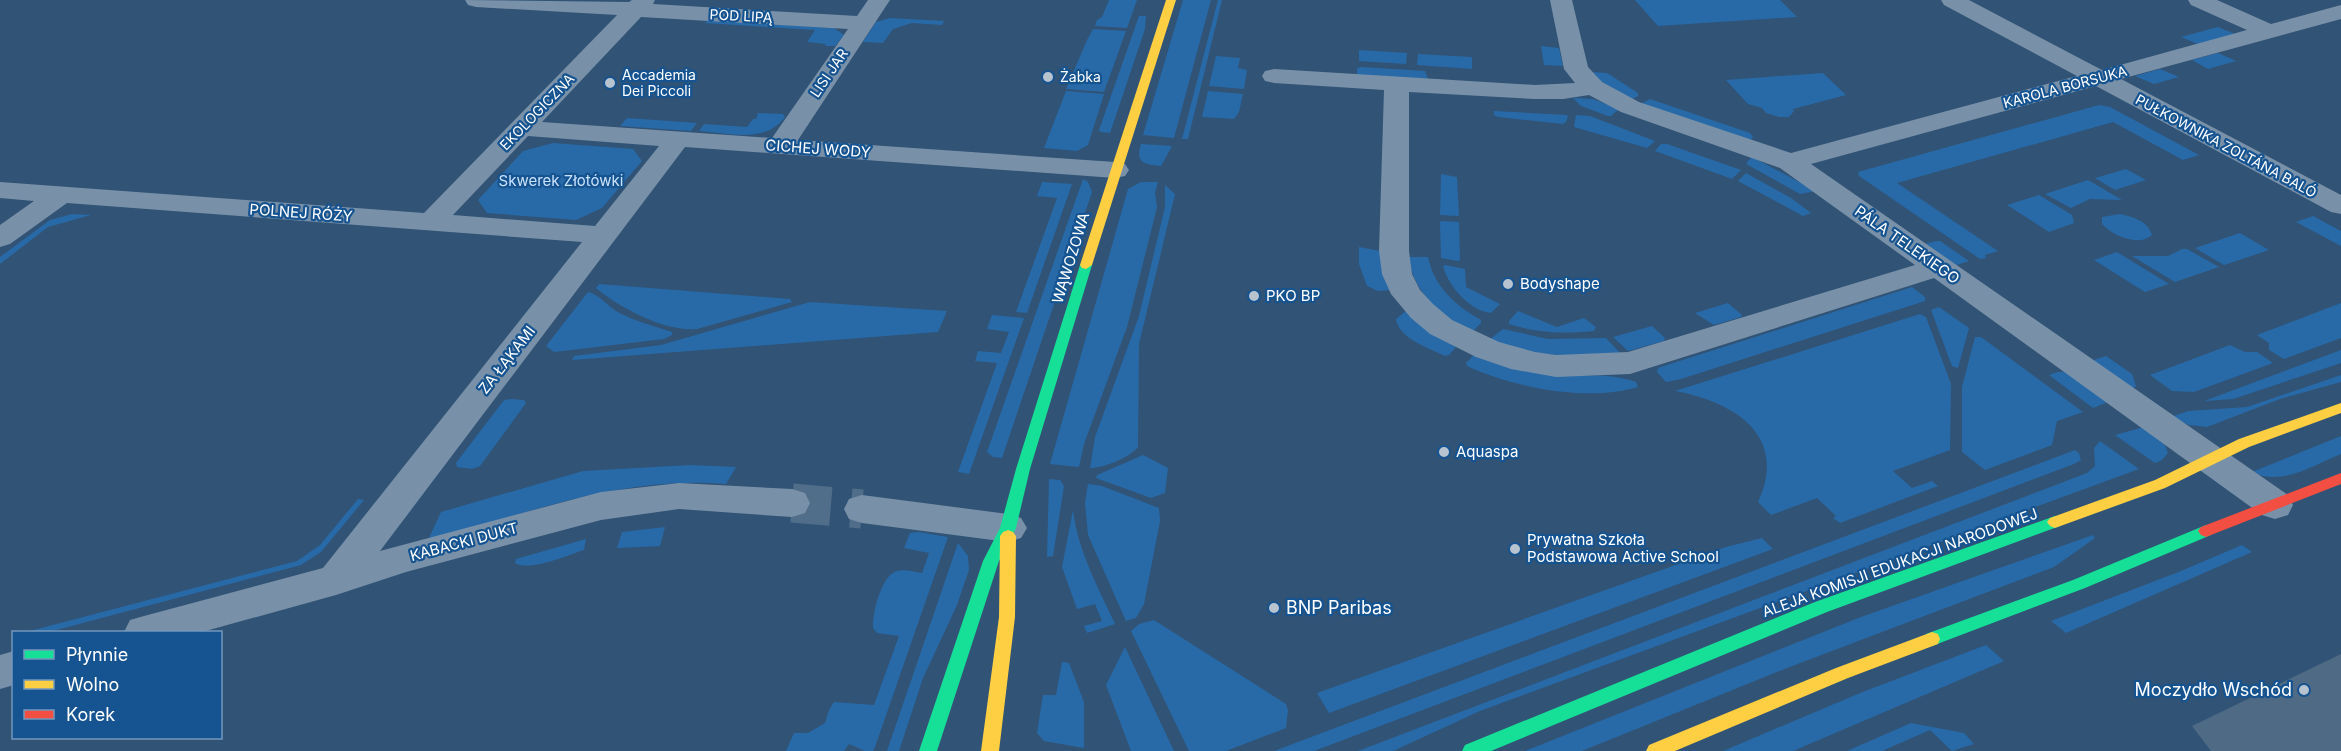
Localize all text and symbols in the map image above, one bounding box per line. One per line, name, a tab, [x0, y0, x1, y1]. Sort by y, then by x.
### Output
street label: POD LIPĄ	[709, 5, 773, 26]
street label: LISI JAR	[806, 45, 851, 100]
street label: KAROLA BORSUKA	[2001, 62, 2129, 111]
place label: Accademia Dei Piccoli	[622, 66, 696, 99]
place label: Żabka	[1060, 68, 1101, 85]
street label: EKOLOGICZNA	[496, 70, 578, 153]
marker: Żabka	[1041, 70, 1055, 84]
marker: Accademia Dei Piccoli	[603, 76, 617, 90]
street label: PUŁKOWNIKA ZOLTÁNA BALÓ	[2133, 90, 2320, 201]
street label: CICHEJ WODY	[765, 135, 871, 162]
park label: Skwerek Złotówki	[499, 171, 623, 190]
street label: POLNEJ RÓŻY	[249, 199, 353, 226]
street label: PÁLA TELEKIEGO	[1851, 201, 1963, 288]
street label: WĄWOZOWA	[1048, 210, 1093, 306]
place label: Bodyshape	[1520, 274, 1600, 293]
marker: Bodyshape	[1501, 277, 1515, 291]
place label: PKO BP	[1266, 286, 1320, 305]
marker: PKO BP	[1247, 289, 1261, 303]
street label: ZA ŁĄKAMI	[474, 322, 539, 398]
place label: Aquaspa	[1456, 442, 1519, 461]
marker: Aquaspa	[1437, 445, 1451, 459]
street label: ALEJA KOMISJI EDUKACJI NARODOWEJ	[1759, 504, 2040, 621]
street label: KABACKI DUKT	[408, 518, 520, 565]
place label: Prywatna Szkoła Podstawowa Active School	[1527, 530, 1719, 566]
marker: Prywatna Szkoła Podstawowa Active School	[1508, 542, 1522, 556]
place label: BNP Paribas	[1286, 597, 1392, 618]
marker: BNP Paribas	[1267, 601, 1281, 615]
legend	[12, 631, 222, 739]
text: Płynnie	[66, 644, 128, 665]
text: Wolno	[66, 674, 119, 695]
place label: Moczydło Wschód	[2135, 679, 2292, 700]
marker: Moczydło Wschód	[2297, 683, 2311, 697]
text: Korek	[66, 704, 115, 725]

